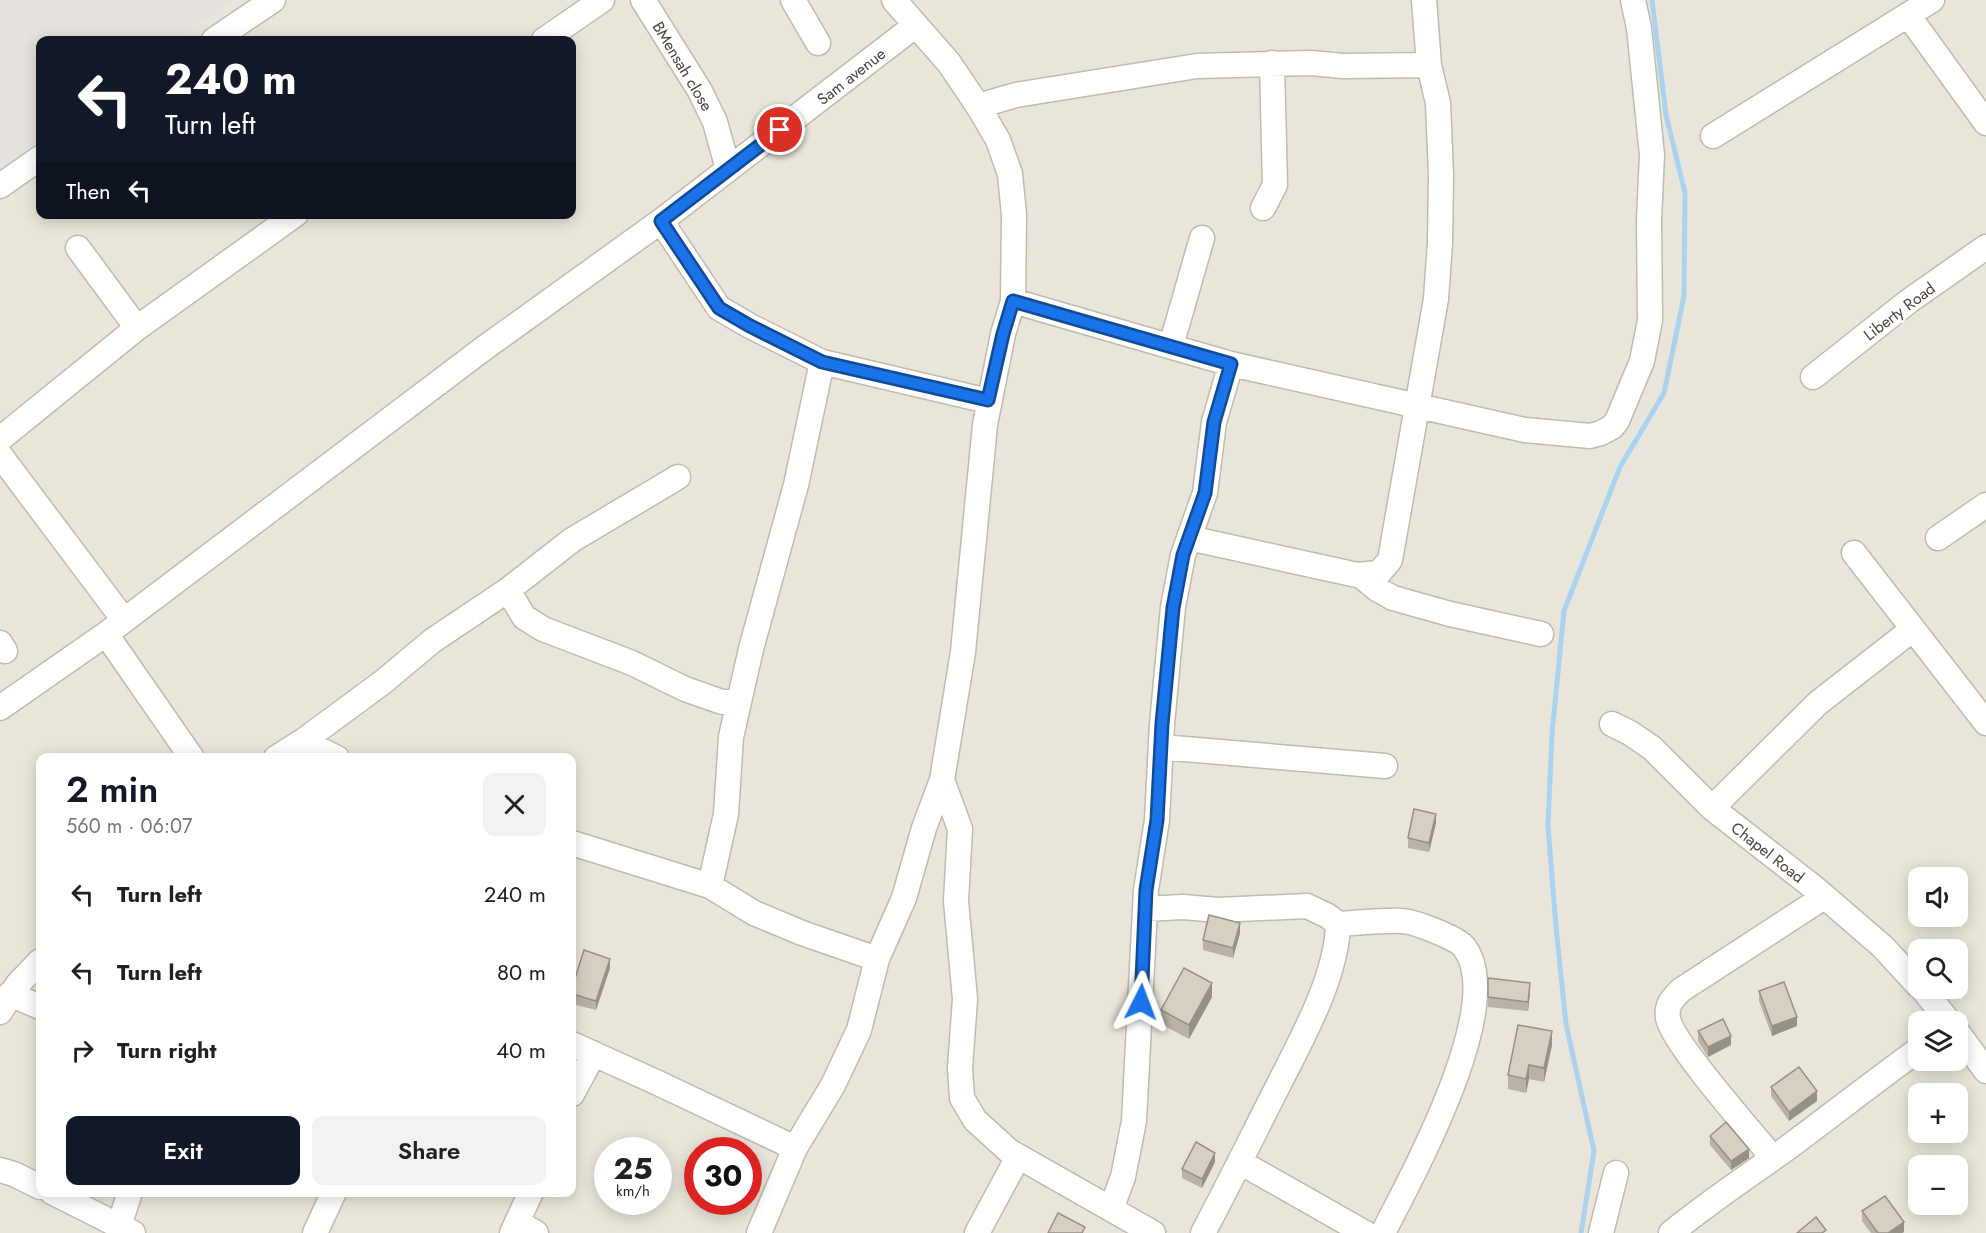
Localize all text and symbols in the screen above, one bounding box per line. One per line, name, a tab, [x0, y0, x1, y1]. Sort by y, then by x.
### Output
street label: BMensah close	[647, 17, 718, 115]
street label: Sam avenue	[812, 42, 890, 111]
text: 240 m	[165, 49, 297, 110]
icon: left	[66, 60, 144, 138]
pin	[754, 104, 805, 155]
text: Turn left	[165, 105, 255, 144]
icon: arrive	[763, 113, 796, 146]
icon: left	[123, 174, 156, 207]
text: Then	[66, 175, 111, 207]
street label: Liberty Road	[1859, 277, 1940, 346]
text: 2 min	[66, 763, 158, 815]
button: close	[483, 773, 546, 836]
text: 560 m · 06:07	[66, 812, 192, 841]
street label: Chapel Road	[1726, 816, 1809, 888]
map controls	[1908, 867, 1968, 1215]
button: sound	[1908, 867, 1968, 927]
icon: left	[66, 878, 99, 911]
text: Turn left	[117, 878, 202, 910]
text: 240 m	[484, 878, 546, 910]
button: search	[1908, 939, 1968, 999]
icon: left	[66, 956, 99, 989]
text: Turn left	[117, 956, 202, 988]
text: 80 m	[497, 956, 546, 988]
position arrow	[1109, 970, 1173, 1034]
button: layers	[1908, 1011, 1968, 1071]
icon: right	[66, 1034, 99, 1067]
text: Turn right	[117, 1034, 217, 1066]
text: 40 m	[496, 1034, 546, 1066]
button: +	[1908, 1083, 1968, 1143]
button: Exit	[66, 1116, 300, 1185]
button: Share	[312, 1116, 546, 1185]
speed limit sign: 30	[684, 1137, 762, 1215]
text: 25	[613, 1147, 653, 1190]
button: −	[1908, 1155, 1968, 1215]
text: km/h	[616, 1180, 650, 1202]

